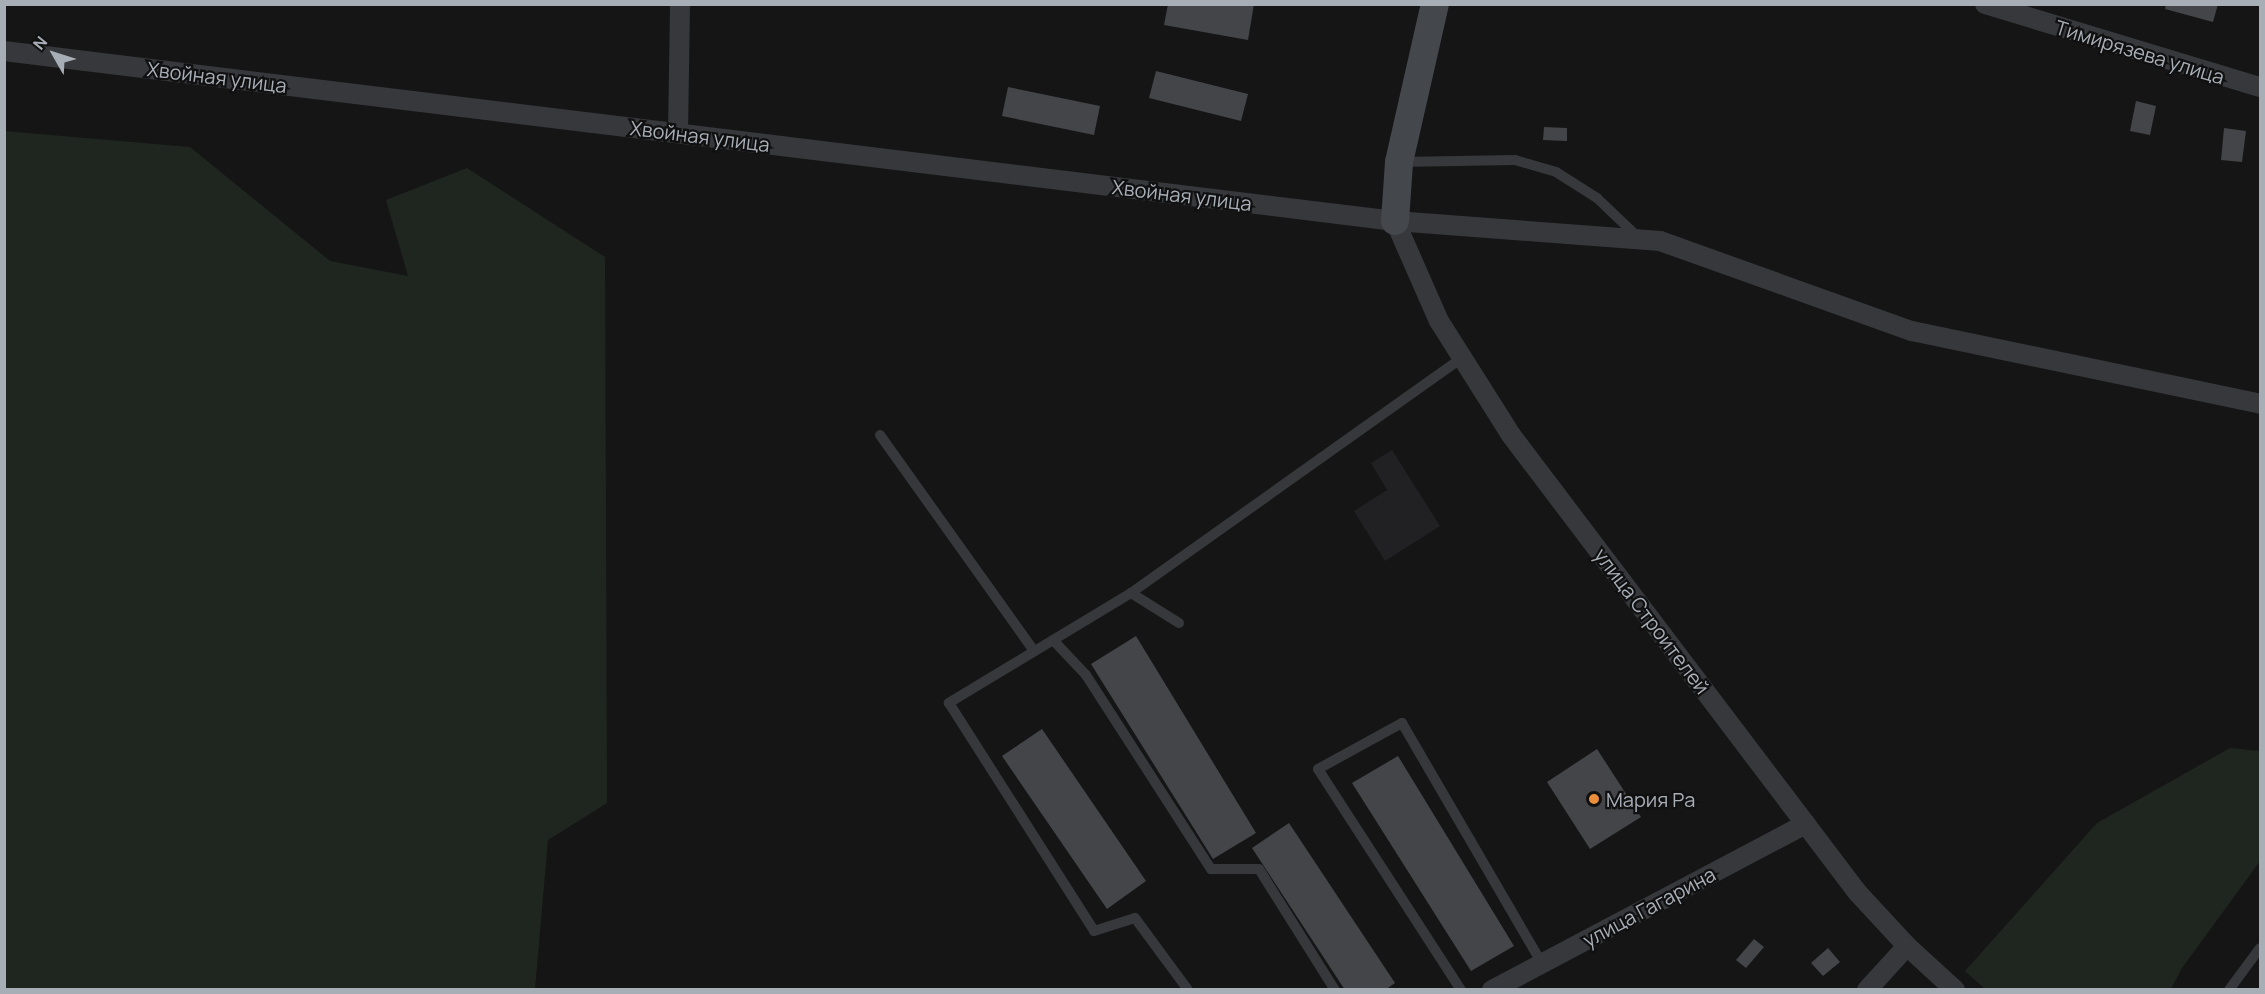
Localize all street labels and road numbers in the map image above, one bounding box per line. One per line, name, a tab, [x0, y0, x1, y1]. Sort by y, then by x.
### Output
street label: Тимирязева улица	[2053, 15, 2227, 89]
street label: Хвойная улица	[146, 57, 288, 97]
street label: Хвойная улица	[629, 116, 771, 156]
street label: Хвойная улица	[1111, 175, 1253, 215]
street label: улица Строителей	[1589, 543, 1715, 699]
street label: улица Гагарина	[1578, 862, 1720, 952]

